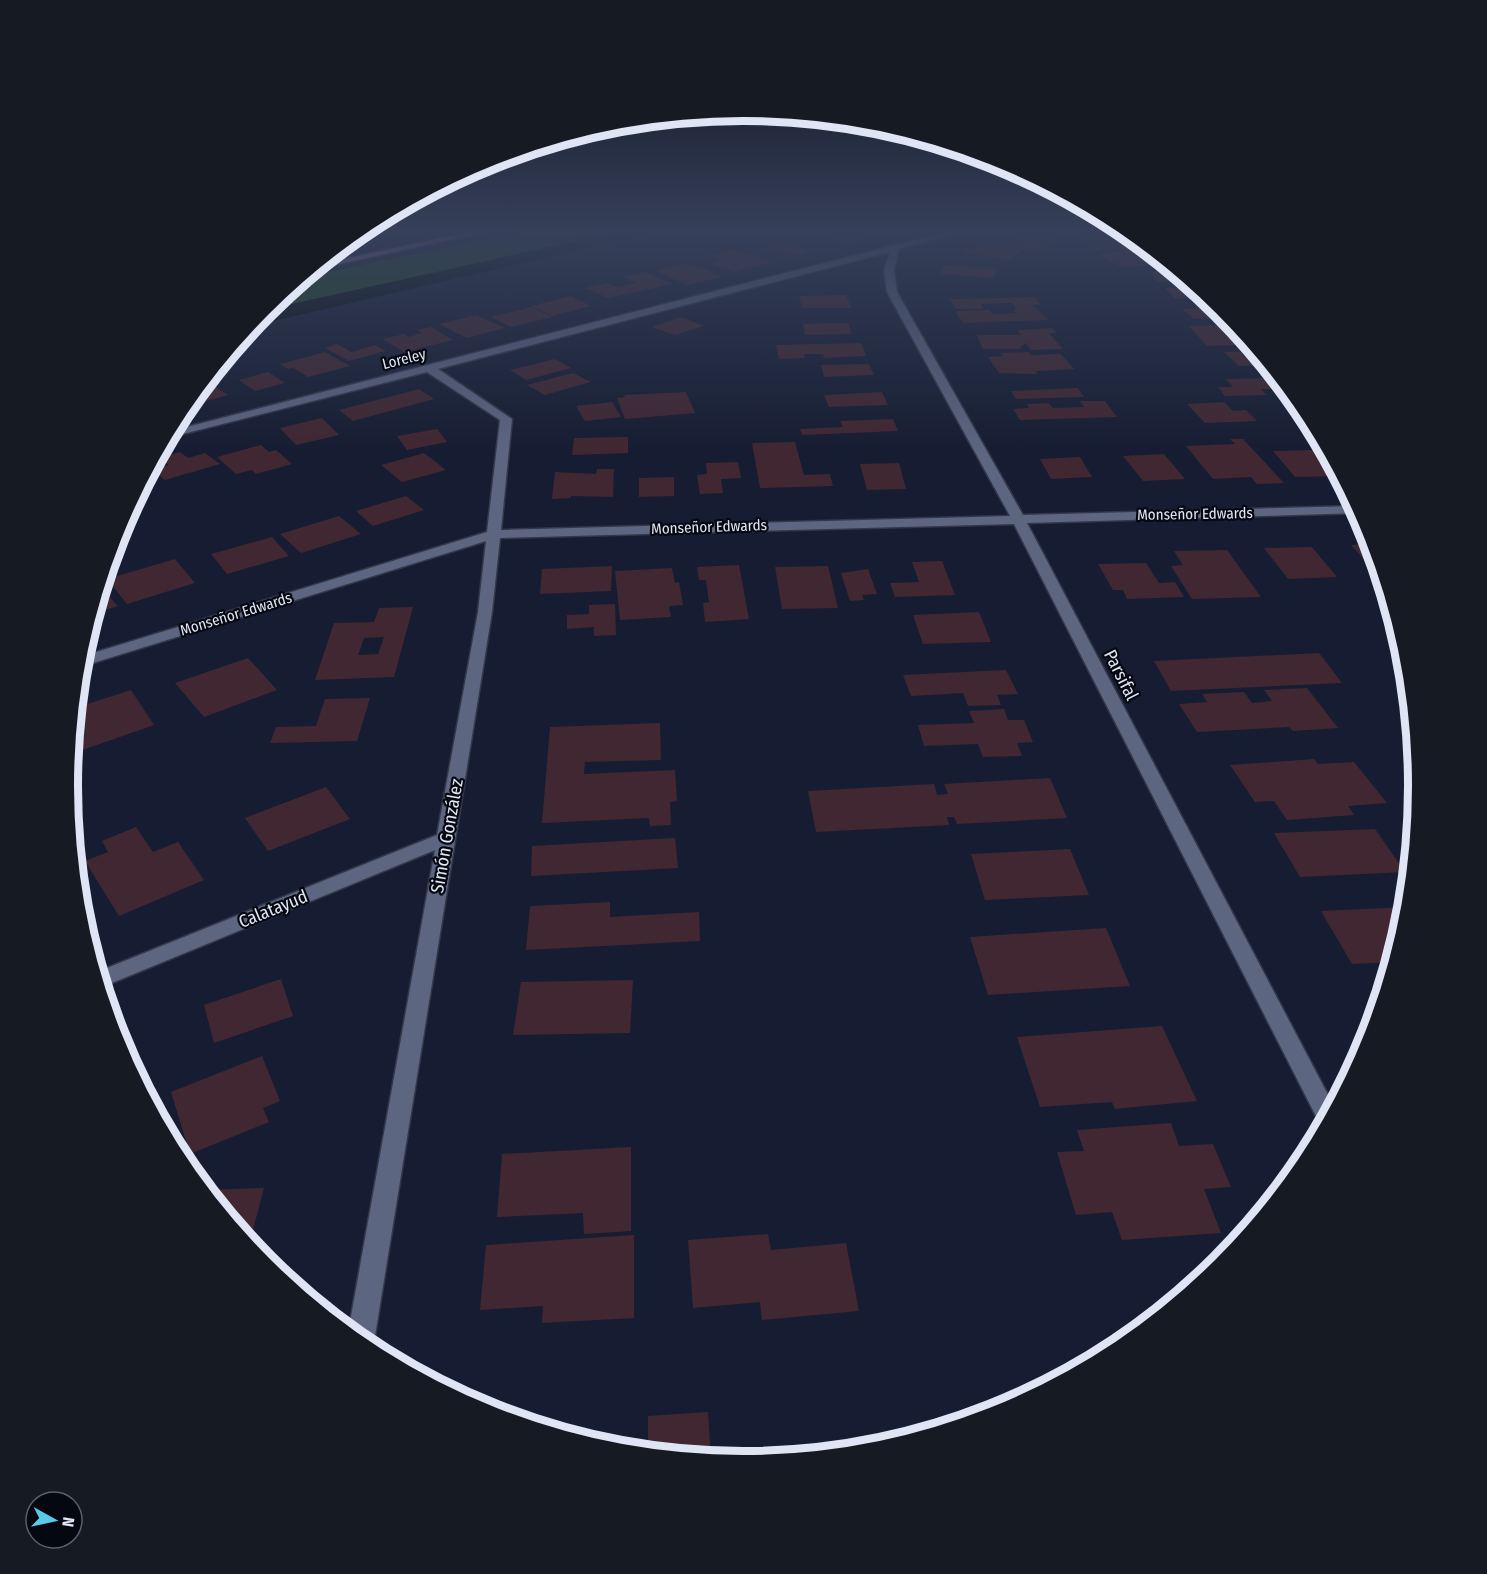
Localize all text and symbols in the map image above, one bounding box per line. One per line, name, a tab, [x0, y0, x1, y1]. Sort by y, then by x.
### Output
street label: Loreley	[380, 345, 428, 373]
street label: Monseñor Edwards	[1137, 504, 1253, 524]
street label: Monseñor Edwards	[651, 516, 767, 538]
street label: Monseñor Edwards	[178, 588, 294, 640]
street label: Parsifal	[1099, 646, 1143, 704]
street label: Simón González	[426, 777, 468, 895]
street label: Calatayud	[235, 885, 311, 933]
north arrow	[24, 1490, 84, 1550]
text: N	[58, 1516, 78, 1528]

